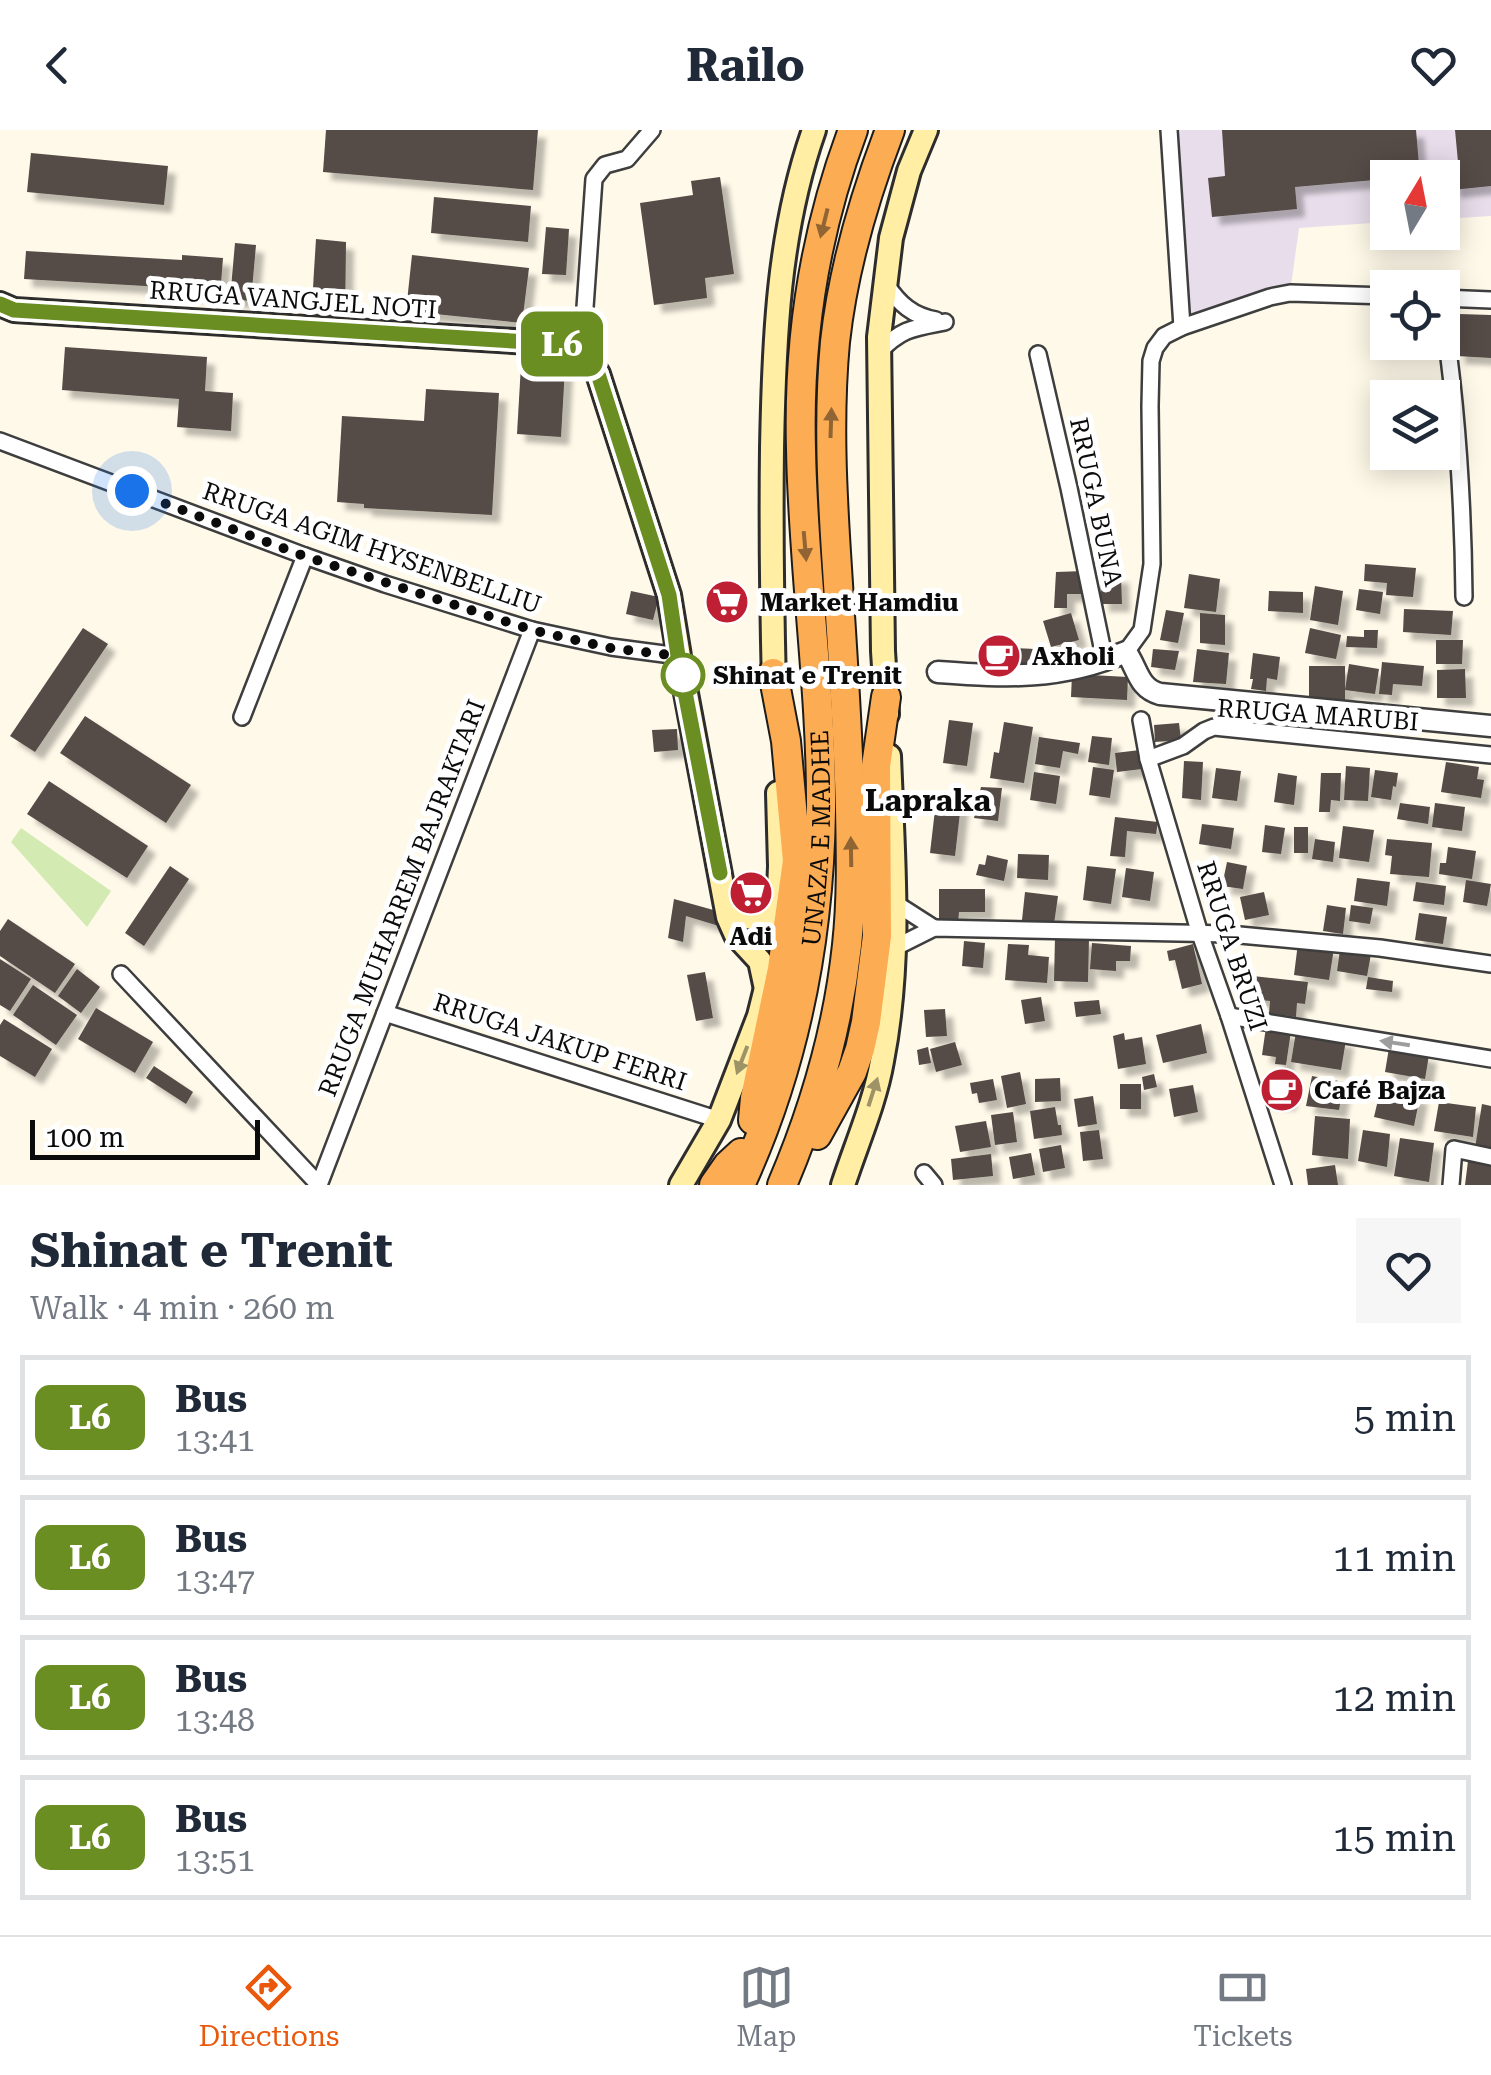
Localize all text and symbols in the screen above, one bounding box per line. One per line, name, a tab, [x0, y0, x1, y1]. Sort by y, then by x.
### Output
icon: back	[30, 38, 85, 93]
icon: heart	[1406, 38, 1461, 93]
text: Railo	[686, 39, 805, 92]
north arrow	[1370, 160, 1460, 250]
map controls	[1370, 160, 1460, 470]
one-way arrow	[816, 208, 831, 239]
button: locate	[1370, 270, 1460, 360]
street label: RRUGA VANGJEL NOTI	[148, 275, 438, 325]
line badge: L6	[517, 312, 607, 376]
text: L6	[541, 324, 583, 365]
button: layers	[1370, 380, 1460, 470]
one-way arrow	[824, 406, 840, 438]
street label: RRUGA BUNA	[1064, 415, 1128, 589]
your location	[107, 466, 157, 516]
street label: RRUGA AGIM HYSENBELLIU	[199, 476, 545, 620]
one-way arrow	[798, 531, 814, 562]
supermarket icon: Market Hamdiu	[704, 579, 750, 625]
place label: Market Hamdiu	[760, 588, 959, 617]
cafe icon: Axholi	[976, 633, 1022, 679]
place label: Axholi	[1032, 642, 1115, 671]
marker: Shinat e Trenit	[662, 654, 704, 696]
place label: Shinat e Trenit	[713, 661, 902, 690]
street label: RRUGA MARUBI	[1216, 693, 1420, 737]
street label: RRUGA MUHARREM BAJRAKTARI	[313, 695, 491, 1101]
street label: UNAZA E MADHE	[796, 729, 836, 948]
district label: Lapraka	[865, 783, 991, 818]
one-way arrow	[842, 836, 858, 868]
street label: RRUGA BRUZI	[1191, 858, 1273, 1034]
supermarket icon: Adi	[728, 870, 774, 916]
place label: Adi	[730, 922, 772, 951]
street label: RRUGA JAKUP FERRI	[430, 987, 690, 1097]
one-way arrow	[1379, 1035, 1410, 1050]
one-way arrow	[734, 1046, 749, 1076]
cafe icon: Café Bajza	[1259, 1067, 1305, 1113]
one-way arrow	[866, 1076, 881, 1107]
place label: Café Bajza	[1314, 1076, 1446, 1105]
scale bar	[30, 1115, 260, 1160]
text: 100 m	[45, 1121, 125, 1154]
button: heart	[1356, 1218, 1461, 1323]
text: Shinat e Trenit	[30, 1223, 393, 1279]
text: Walk · 4 min · 260 m	[30, 1289, 334, 1327]
text: Bus	[175, 1377, 247, 1421]
text: 5 min	[1354, 1396, 1456, 1440]
text: L6	[69, 1397, 111, 1438]
text: 13:41	[175, 1421, 255, 1459]
text: Bus	[175, 1517, 247, 1561]
text: 11 min	[1333, 1536, 1456, 1580]
text: L6	[69, 1537, 111, 1578]
text: 13:47	[175, 1561, 255, 1599]
text: Bus	[175, 1657, 247, 1701]
text: 12 min	[1333, 1676, 1456, 1720]
text: L6	[69, 1677, 111, 1718]
text: 13:48	[175, 1701, 255, 1739]
text: Bus	[175, 1797, 247, 1841]
text: 15 min	[1333, 1816, 1456, 1860]
text: L6	[69, 1817, 111, 1858]
text: 13:51	[175, 1841, 255, 1879]
tab: Directions	[198, 1960, 339, 2053]
tab: Map	[736, 1960, 796, 2053]
tab: Tickets	[1193, 1960, 1293, 2053]

